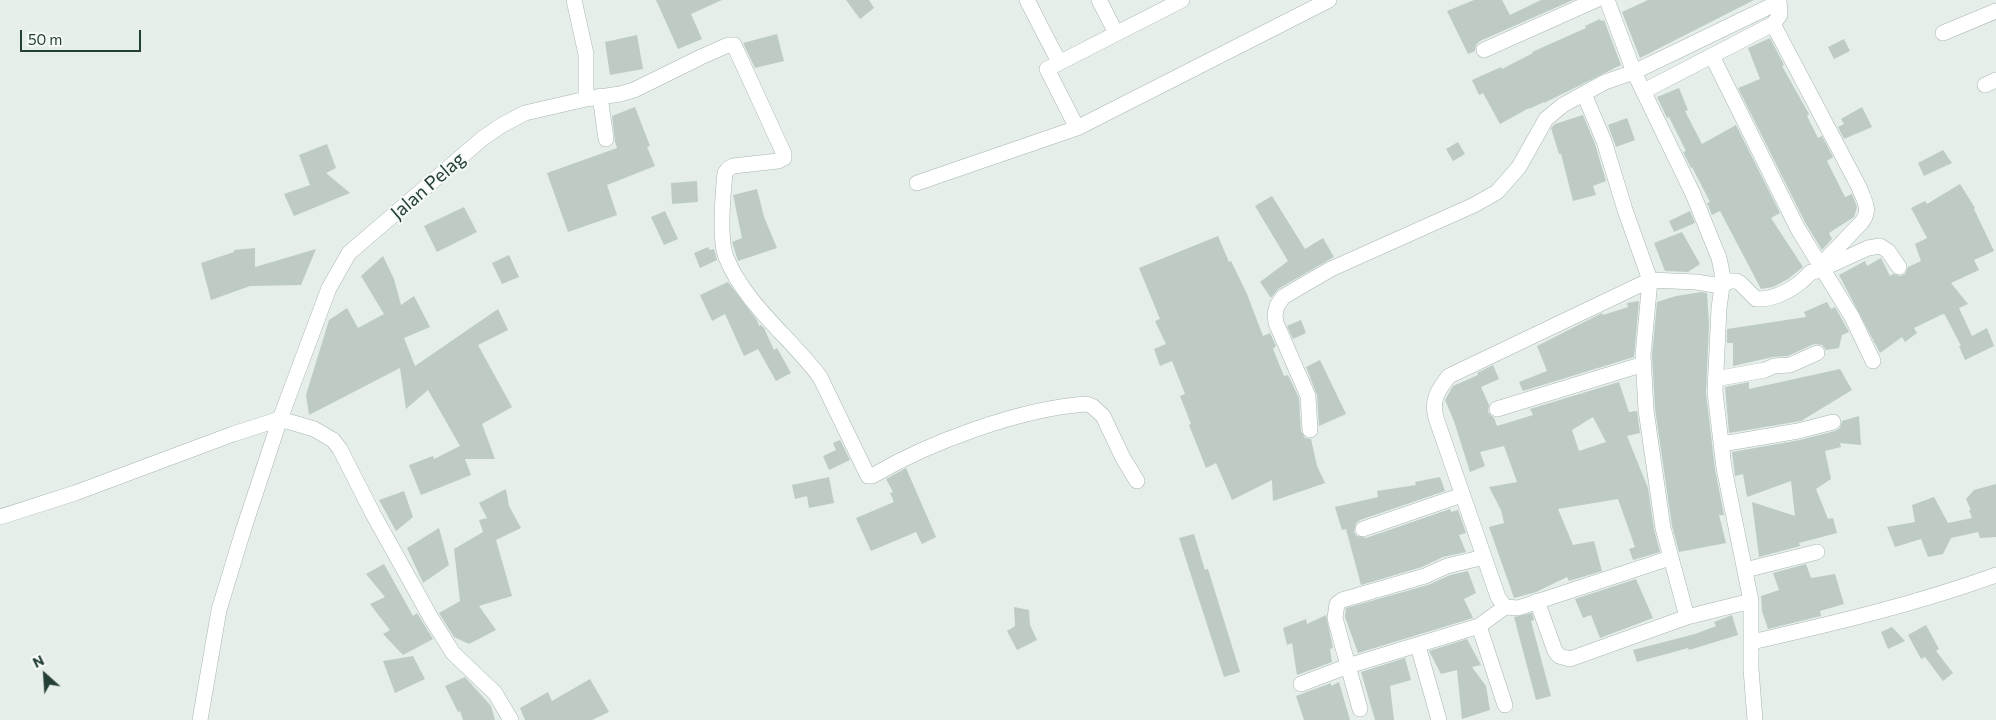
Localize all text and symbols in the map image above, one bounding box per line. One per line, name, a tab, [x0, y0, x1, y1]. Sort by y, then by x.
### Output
scale bar	[22, 20, 144, 52]
text: 50 m	[28, 30, 62, 48]
street label: Jalan Pelag	[386, 147, 470, 225]
north arrow	[20, 650, 70, 700]
text: N	[30, 651, 47, 671]

